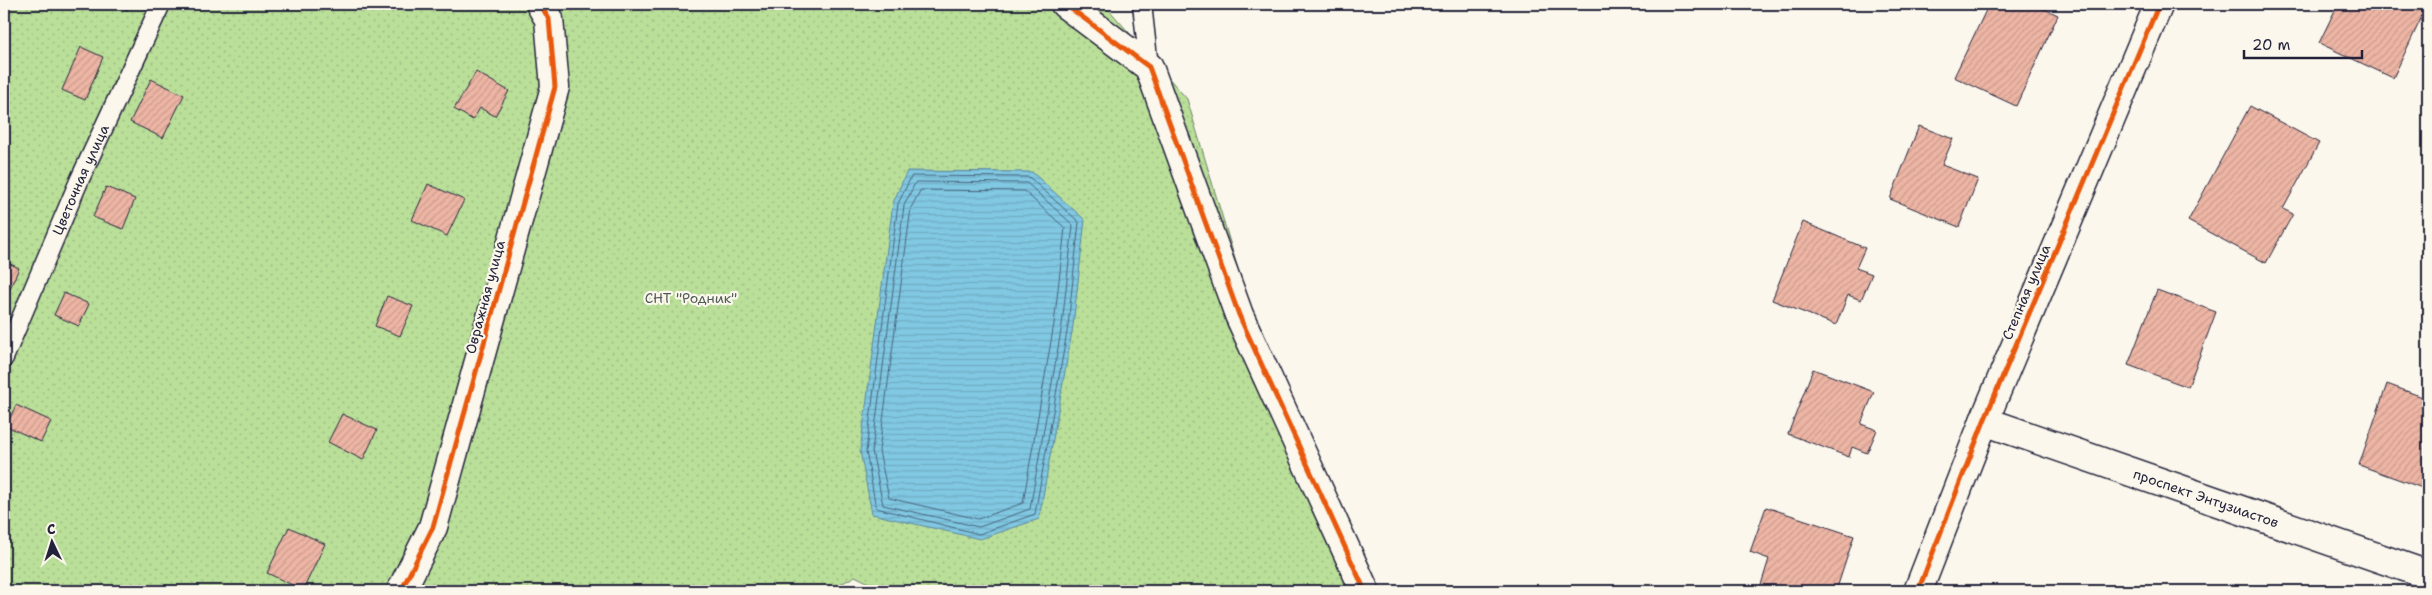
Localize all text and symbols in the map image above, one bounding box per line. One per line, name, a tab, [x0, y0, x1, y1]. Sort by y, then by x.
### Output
scale bar	[2244, 28, 2362, 60]
text: 20 m	[2252, 35, 2291, 55]
street label: Цветочная улица	[48, 121, 113, 238]
street label: Овражная улица	[461, 238, 509, 356]
street label: Степная улица	[1998, 241, 2054, 343]
park label: СНТ "Родник"	[645, 289, 737, 307]
street label: проспект Энтузиастов	[2131, 464, 2281, 532]
north arrow	[28, 518, 78, 568]
text: С	[46, 520, 56, 538]

